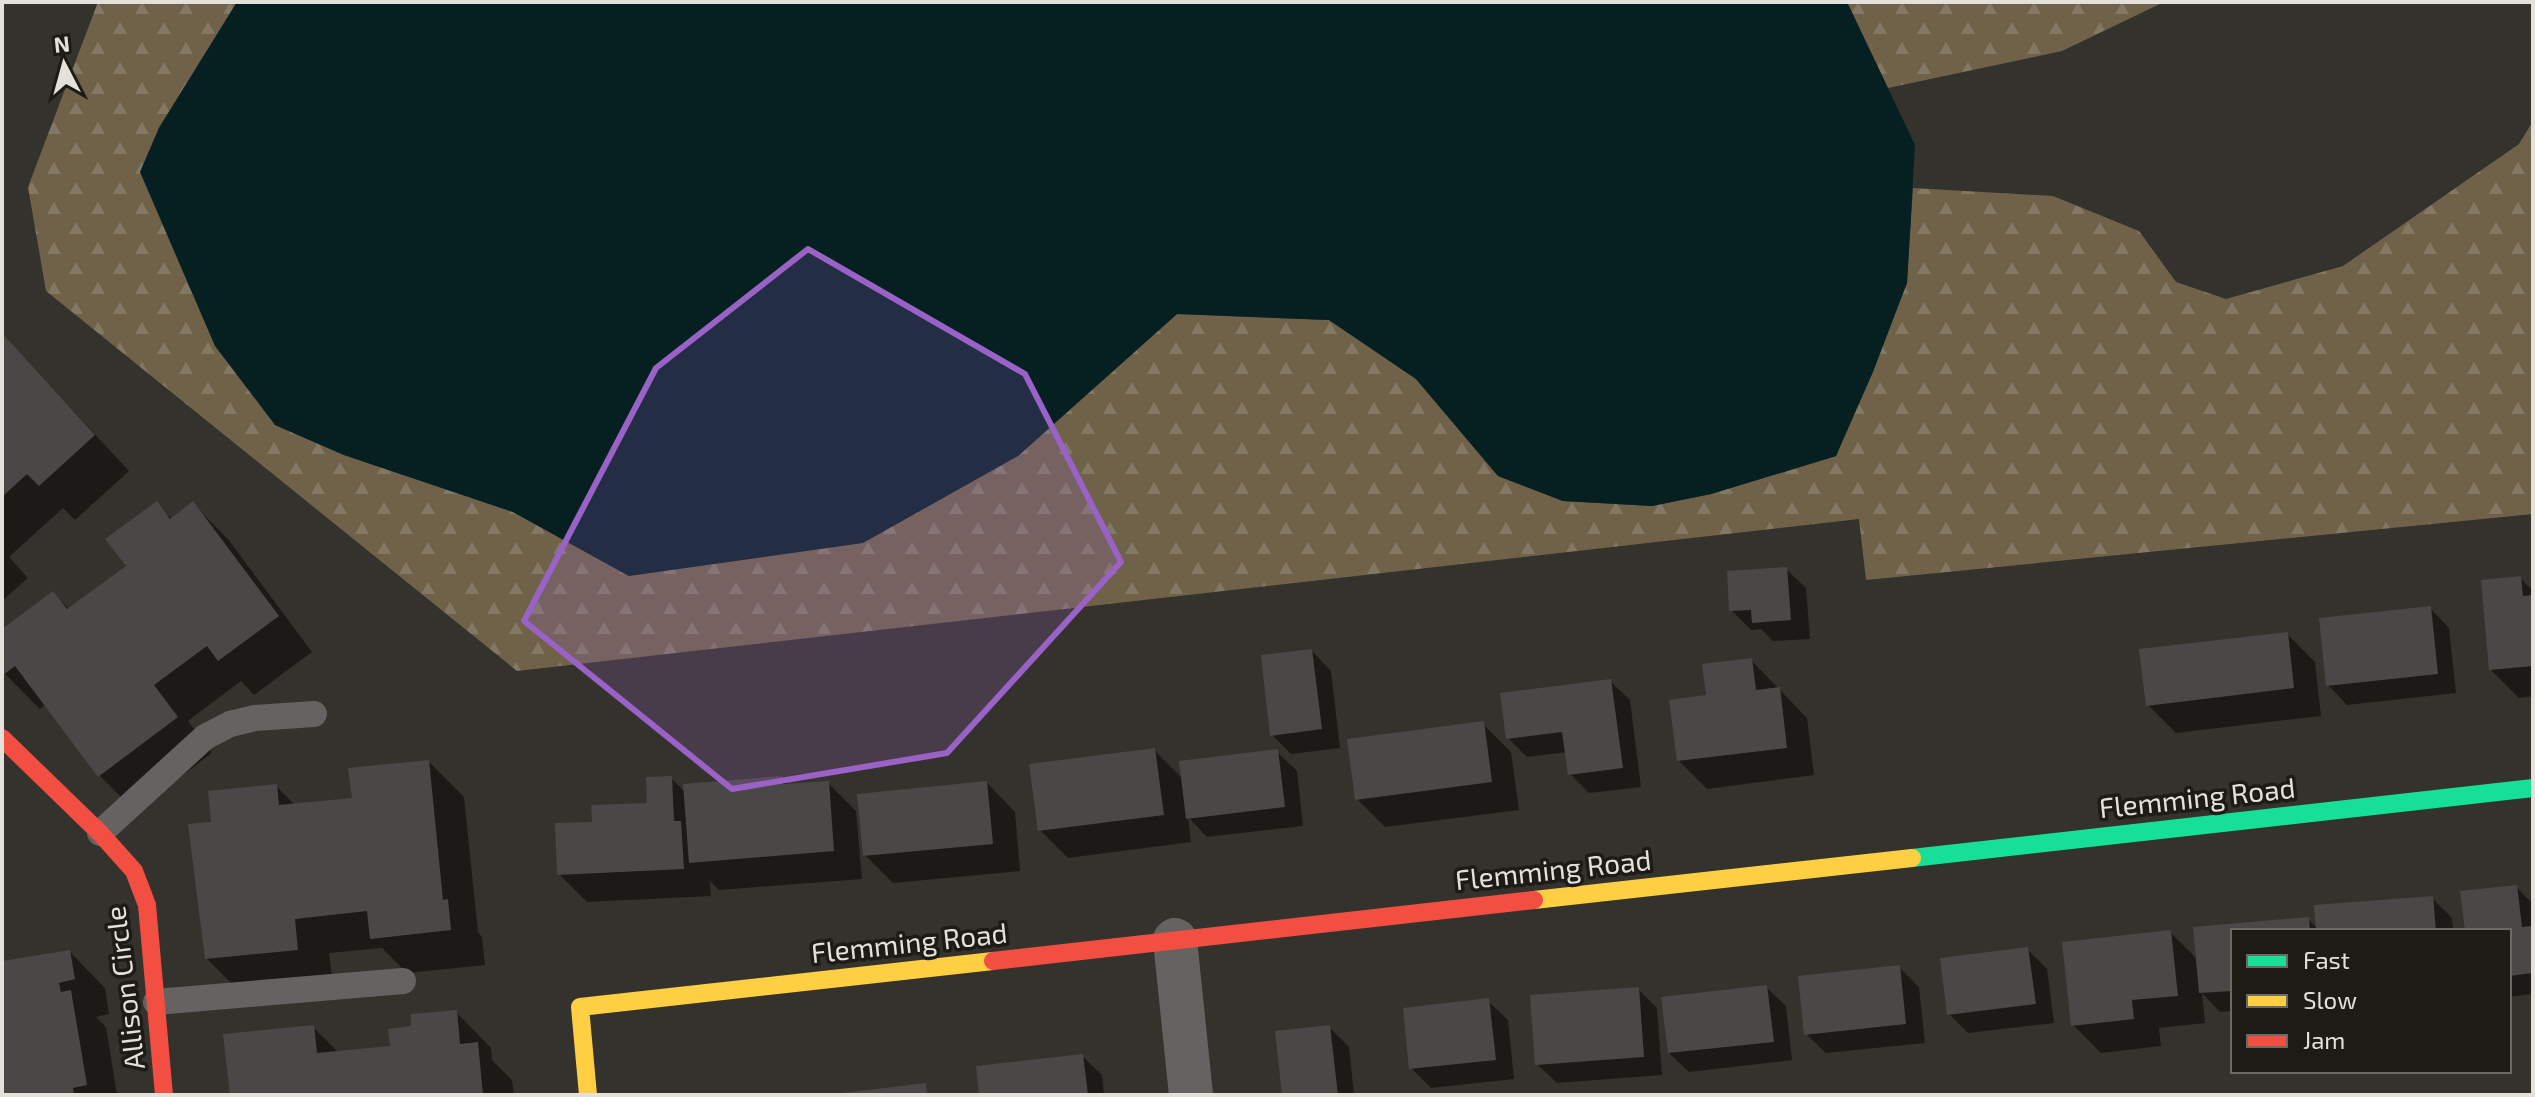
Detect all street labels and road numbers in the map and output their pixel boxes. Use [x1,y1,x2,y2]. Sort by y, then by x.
street label: Flemming Road [2097,770,2297,824]
street label: Flemming Road [1453,842,1653,896]
street label: Allison Circle [97,904,151,1072]
street label: Flemming Road [809,915,1009,969]

